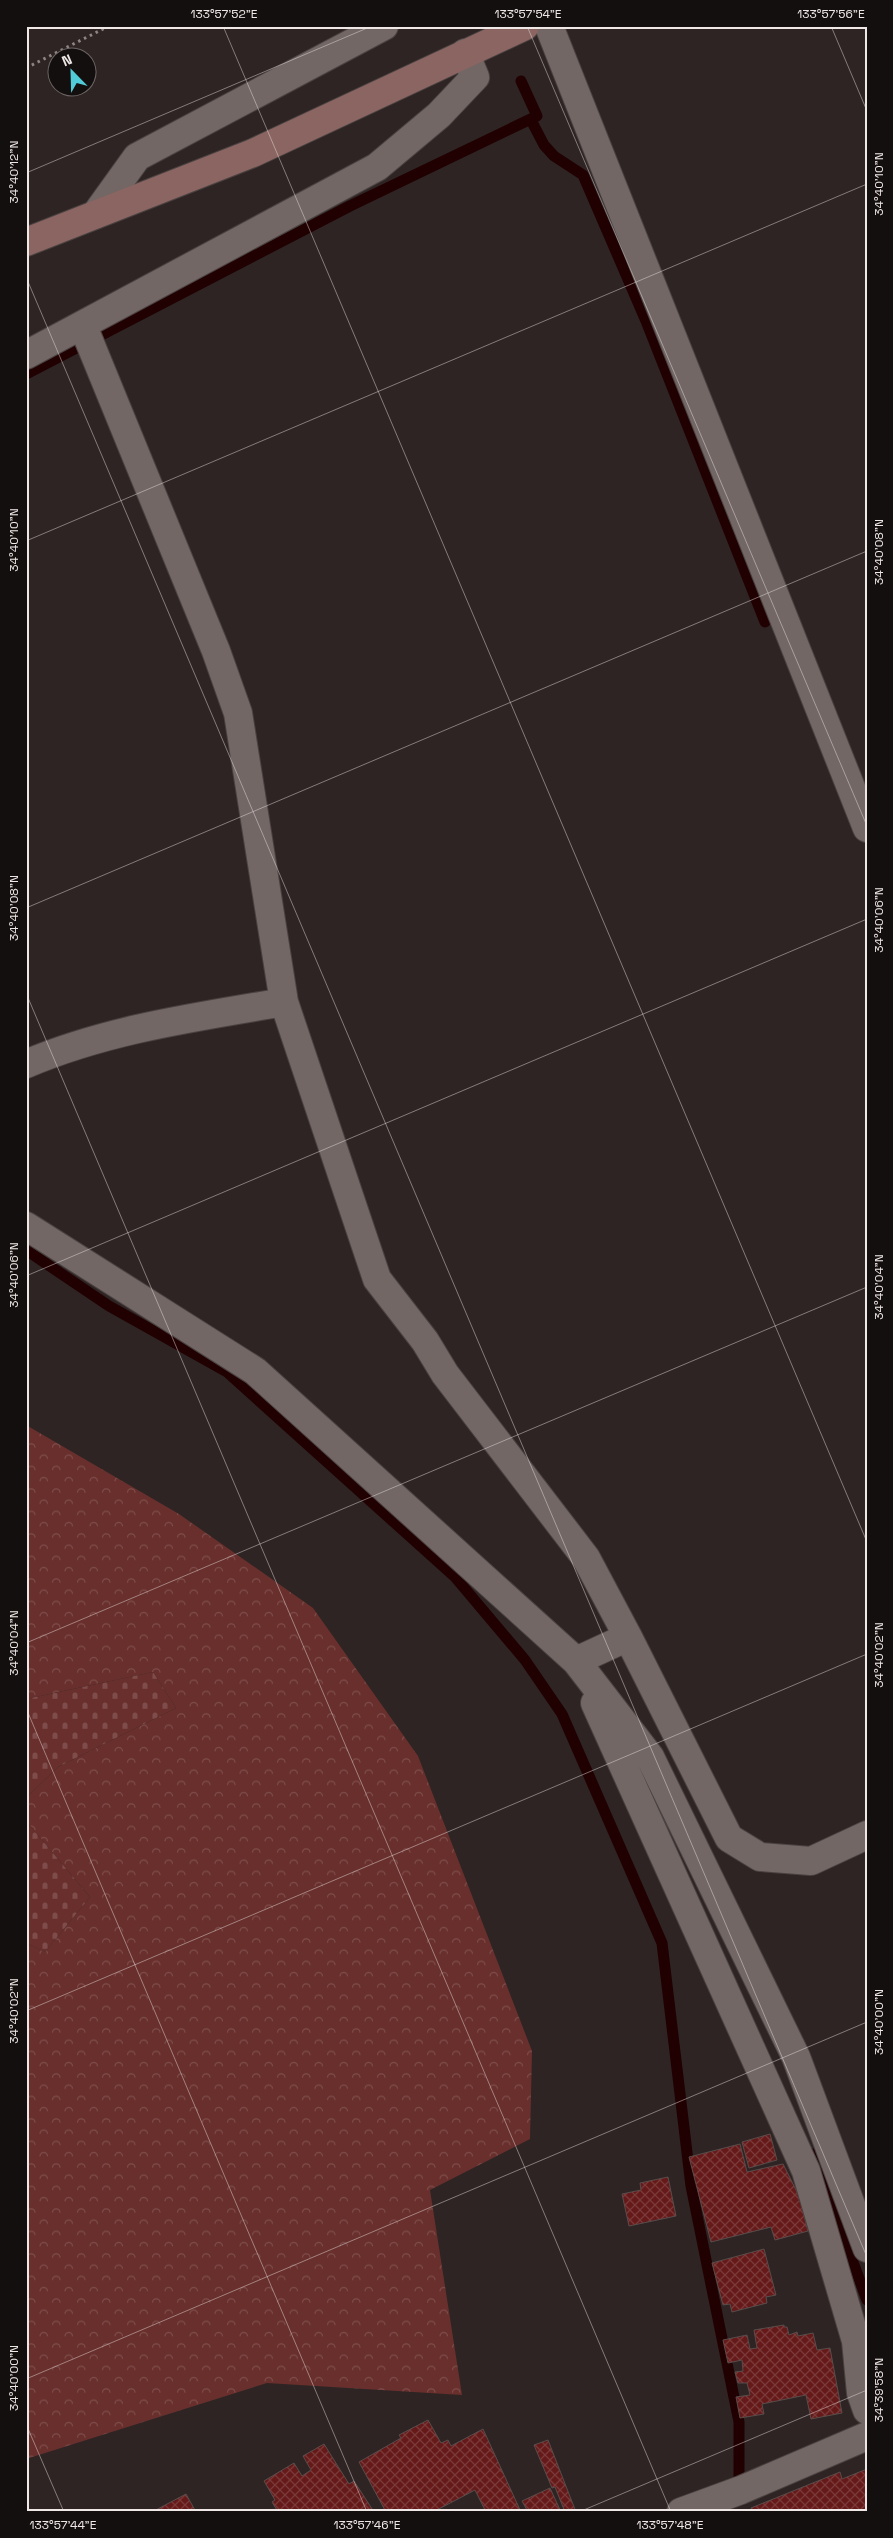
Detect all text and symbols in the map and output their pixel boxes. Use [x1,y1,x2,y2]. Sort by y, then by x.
text: 133°57'52"E [190,6,258,22]
text: 133°57'54"E [494,6,562,22]
text: 133°57'56"E [797,6,865,22]
north arrow [48,48,98,98]
text: N [59,50,75,70]
text: 34°40'12"N [6,141,22,203]
text: 34°40'10"N [871,152,887,216]
text: 34°40'10"N [6,508,22,572]
text: 34°40'08"N [871,519,887,585]
text: 34°40'08"N [6,875,22,941]
text: 34°40'06"N [871,887,887,953]
text: 34°40'06"N [6,1242,22,1308]
text: 34°40'04"N [871,1254,887,1320]
text: 34°40'04"N [6,1610,22,1676]
text: 34°40'02"N [871,1622,887,1688]
text: 34°40'02"N [6,1978,22,2044]
text: 34°40'00"N [871,1989,887,2055]
text: 34°40'00"N [6,2345,22,2411]
text: 34°39'58"N [871,2358,887,2422]
text: 133°57'44"E [30,2517,97,2533]
text: 133°57'46"E [333,2517,401,2533]
text: 133°57'48"E [636,2517,704,2533]

